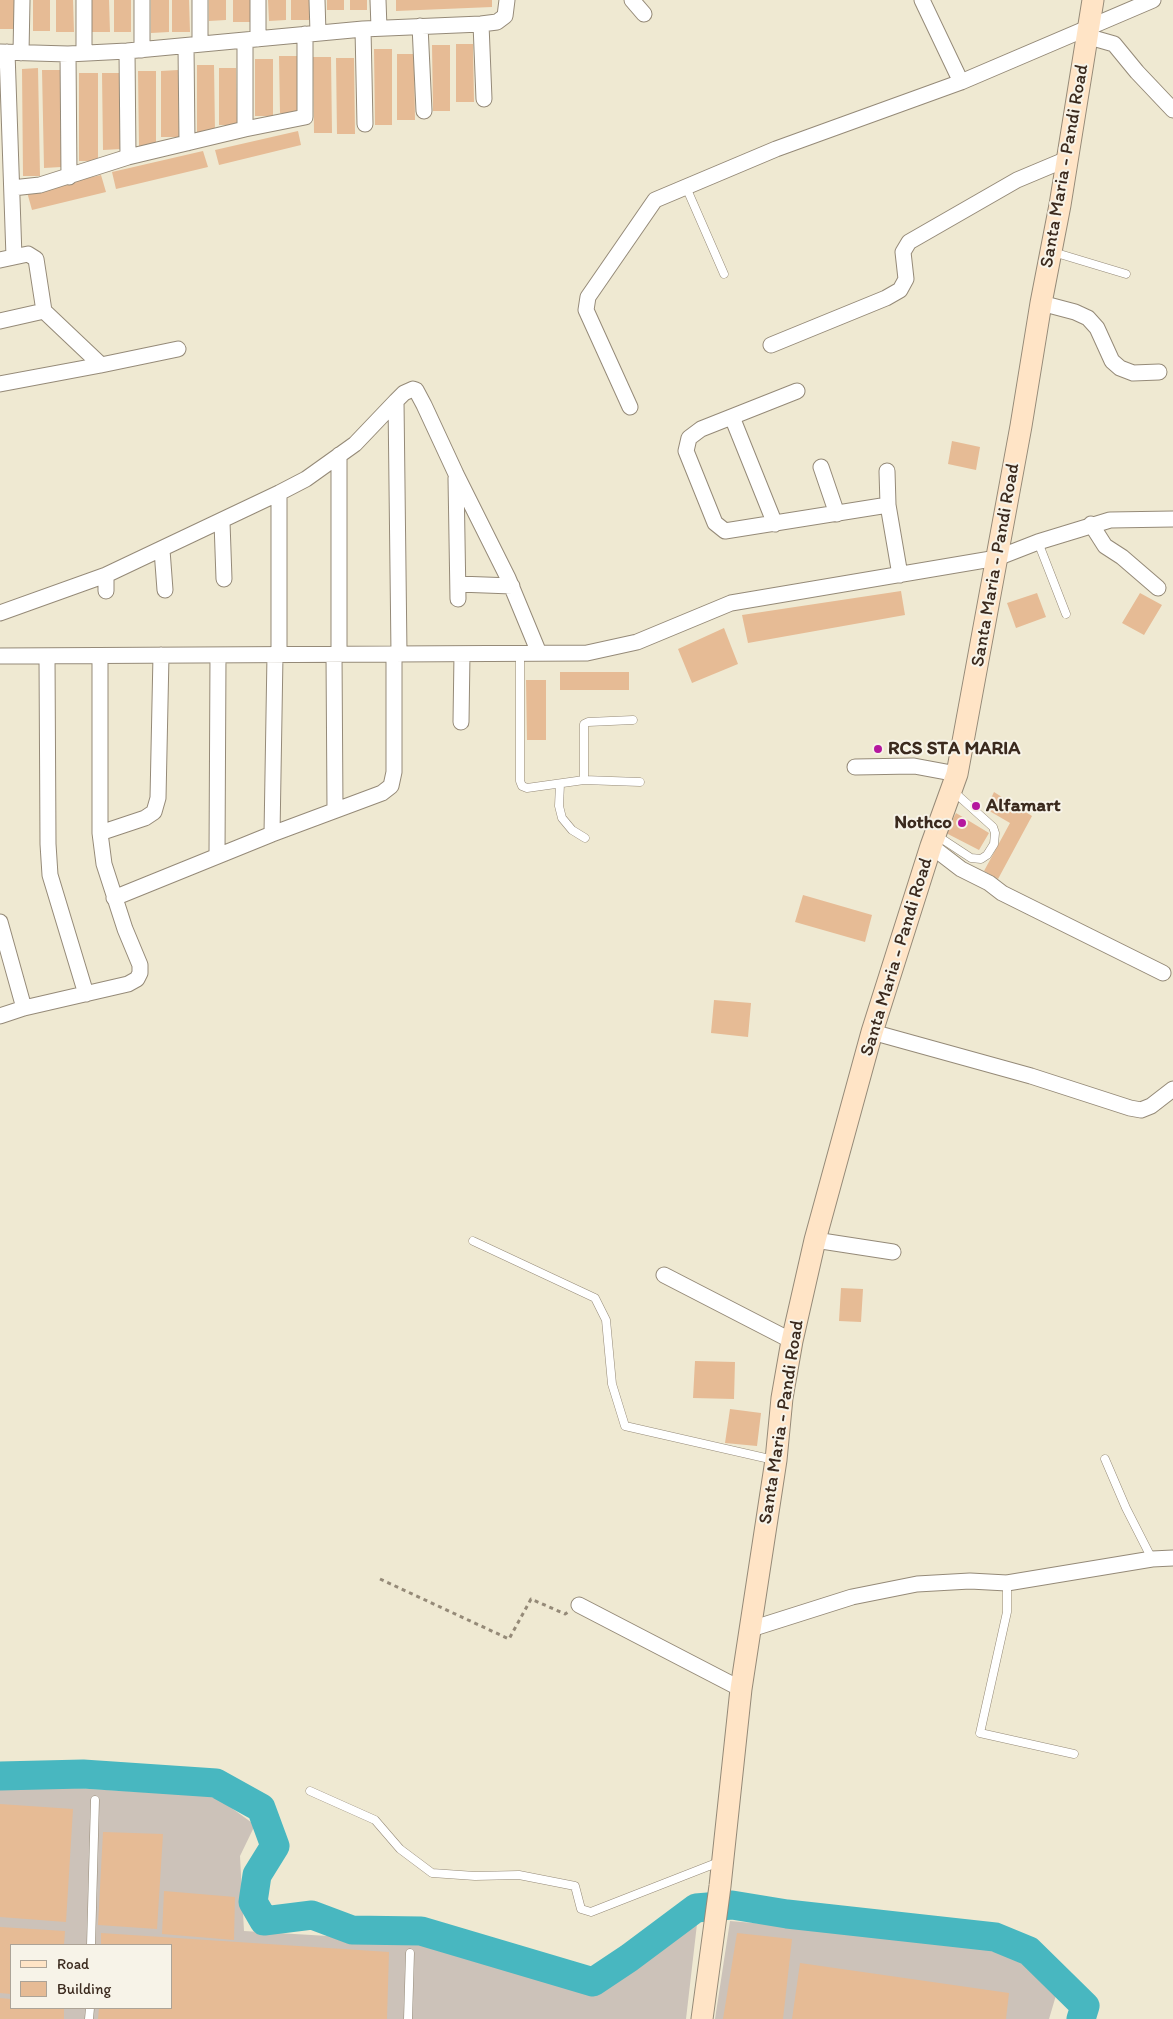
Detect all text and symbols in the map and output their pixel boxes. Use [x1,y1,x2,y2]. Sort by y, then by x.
street label: Santa Maria - Pandi Road [1036,62,1094,270]
street label: Santa Maria - Pandi Road [967,461,1025,669]
place label: RCS STA MARIA [888,738,1020,760]
marker: RCS STA MARIA [872,743,884,755]
place label: Alfamart [986,795,1061,817]
marker: Alfamart [970,800,982,812]
place label: Nothco [894,812,952,834]
marker: Nothco [956,817,968,829]
street label: Santa Maria - Pandi Road [856,855,938,1059]
street label: Santa Maria - Pandi Road [755,1318,809,1526]
legend [10,1944,172,2009]
text: Road [57,1955,89,1973]
text: Building [57,1980,111,1998]

